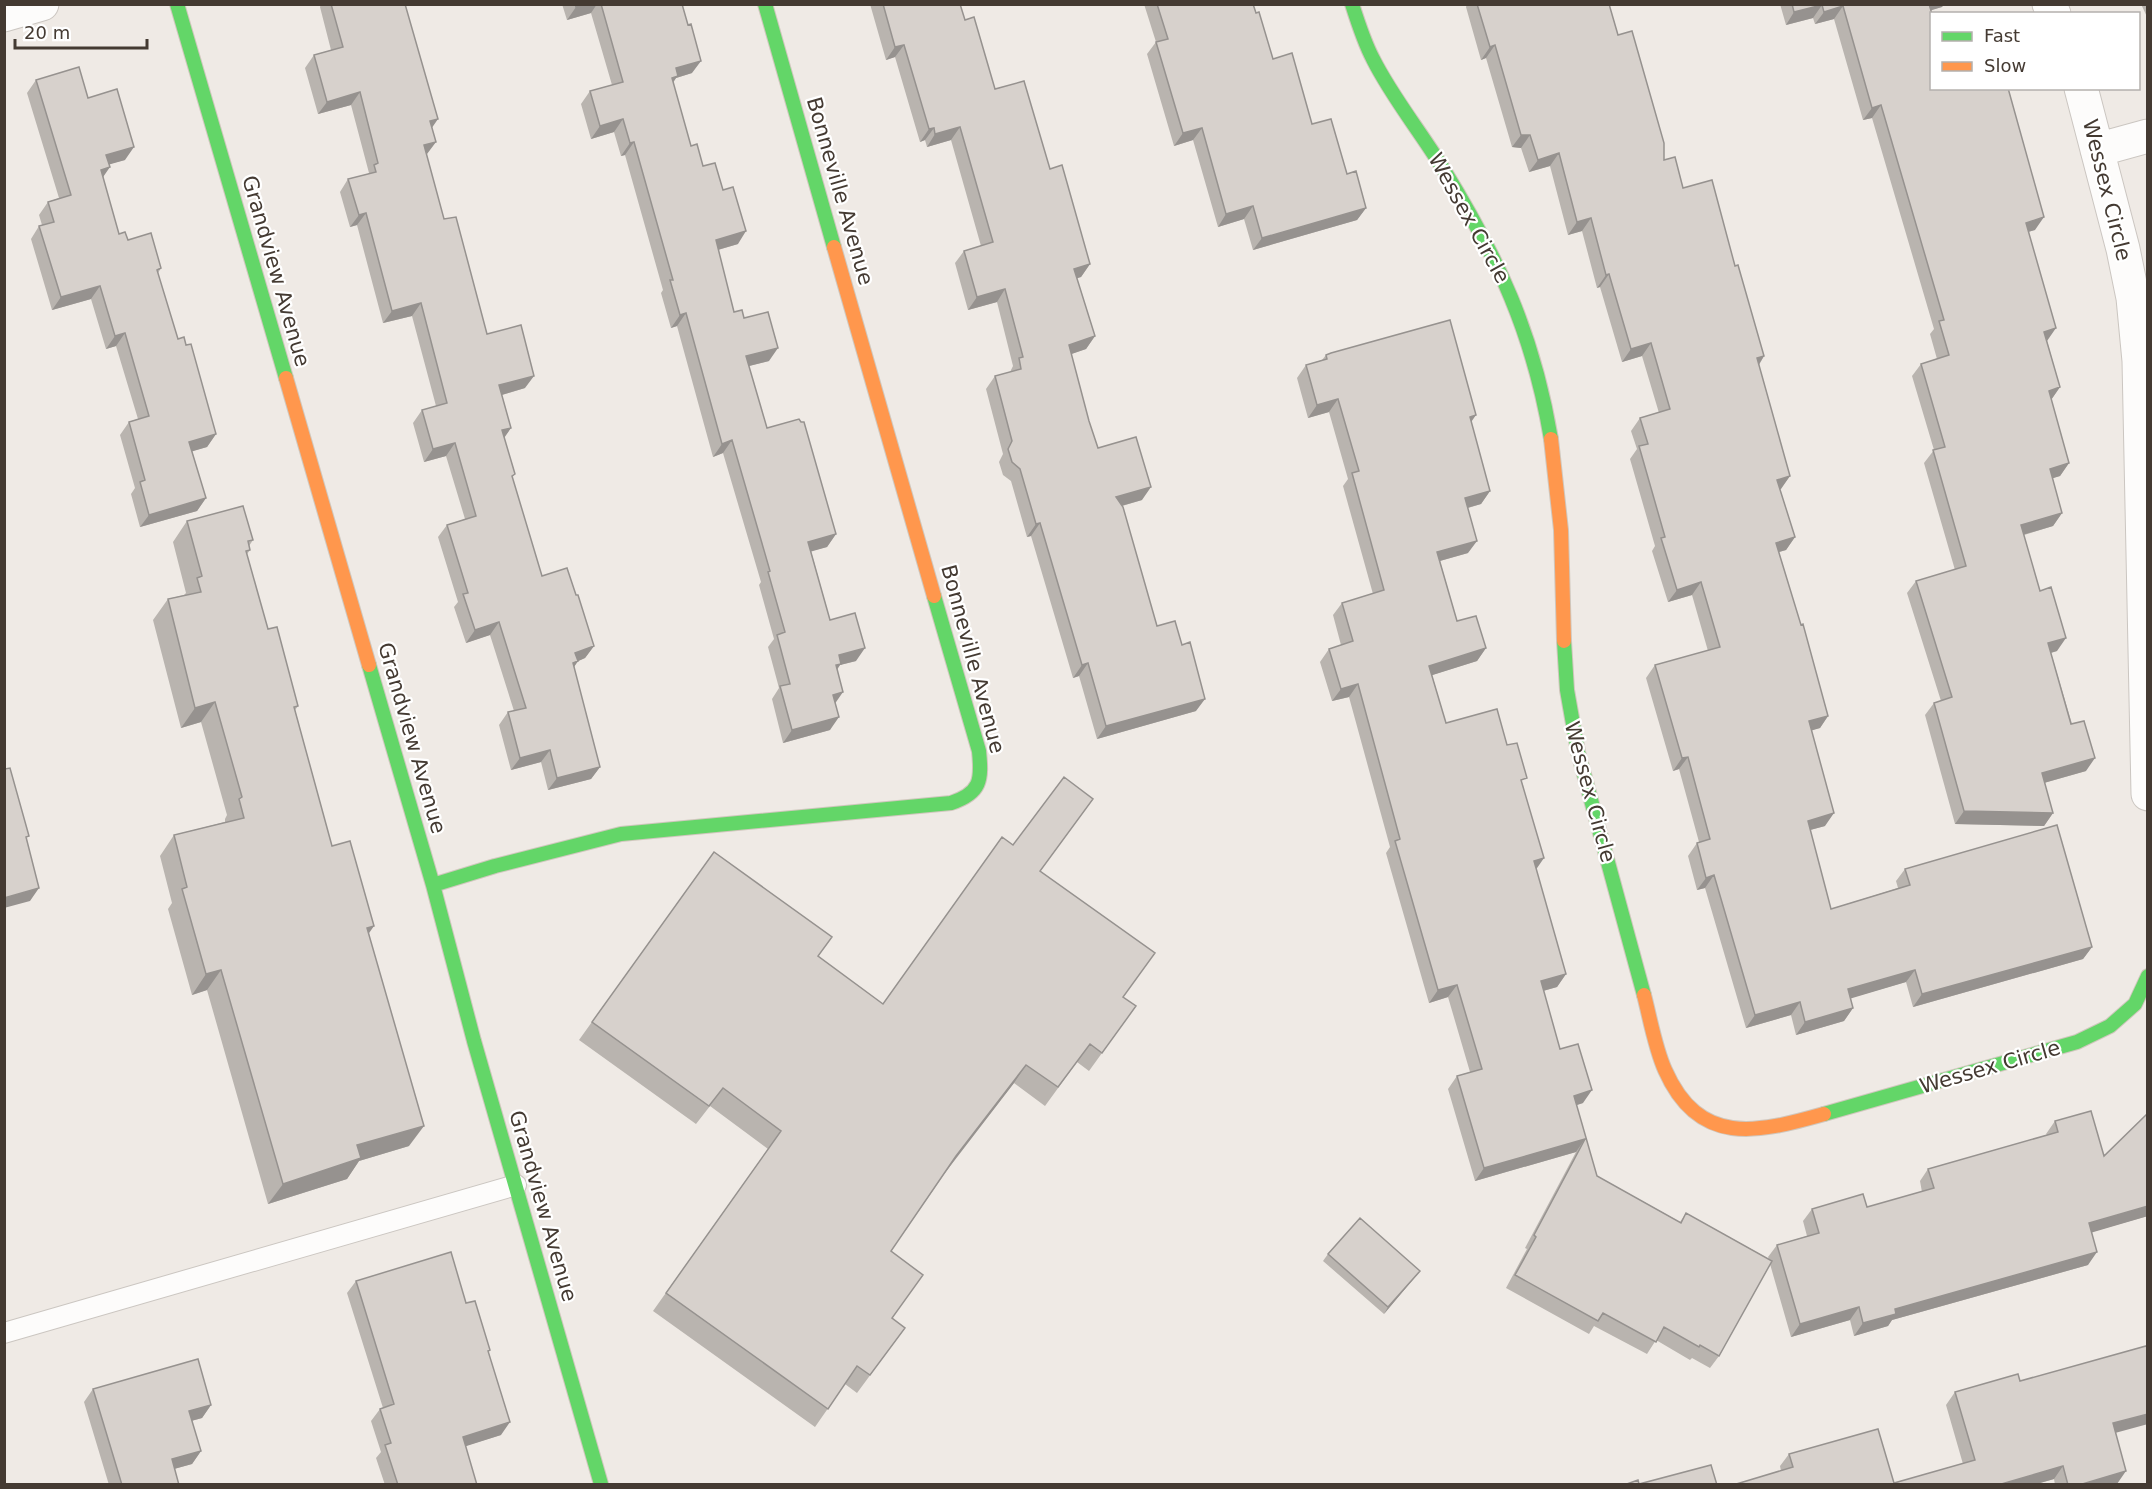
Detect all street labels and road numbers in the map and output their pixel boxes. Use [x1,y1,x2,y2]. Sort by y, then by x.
street label: Bonneville Avenue [802,94,878,288]
street label: Wessex Circle [2078,117,2136,263]
street label: Wessex Circle [1423,149,1515,287]
street label: Grandview Avenue [237,173,315,369]
street label: Bonneville Avenue [936,562,1010,756]
street label: Grandview Avenue [373,640,451,836]
street label: Wessex Circle [1560,719,1620,865]
street label: Wessex Circle [1917,1035,2063,1099]
street label: Grandview Avenue [504,1108,582,1304]

